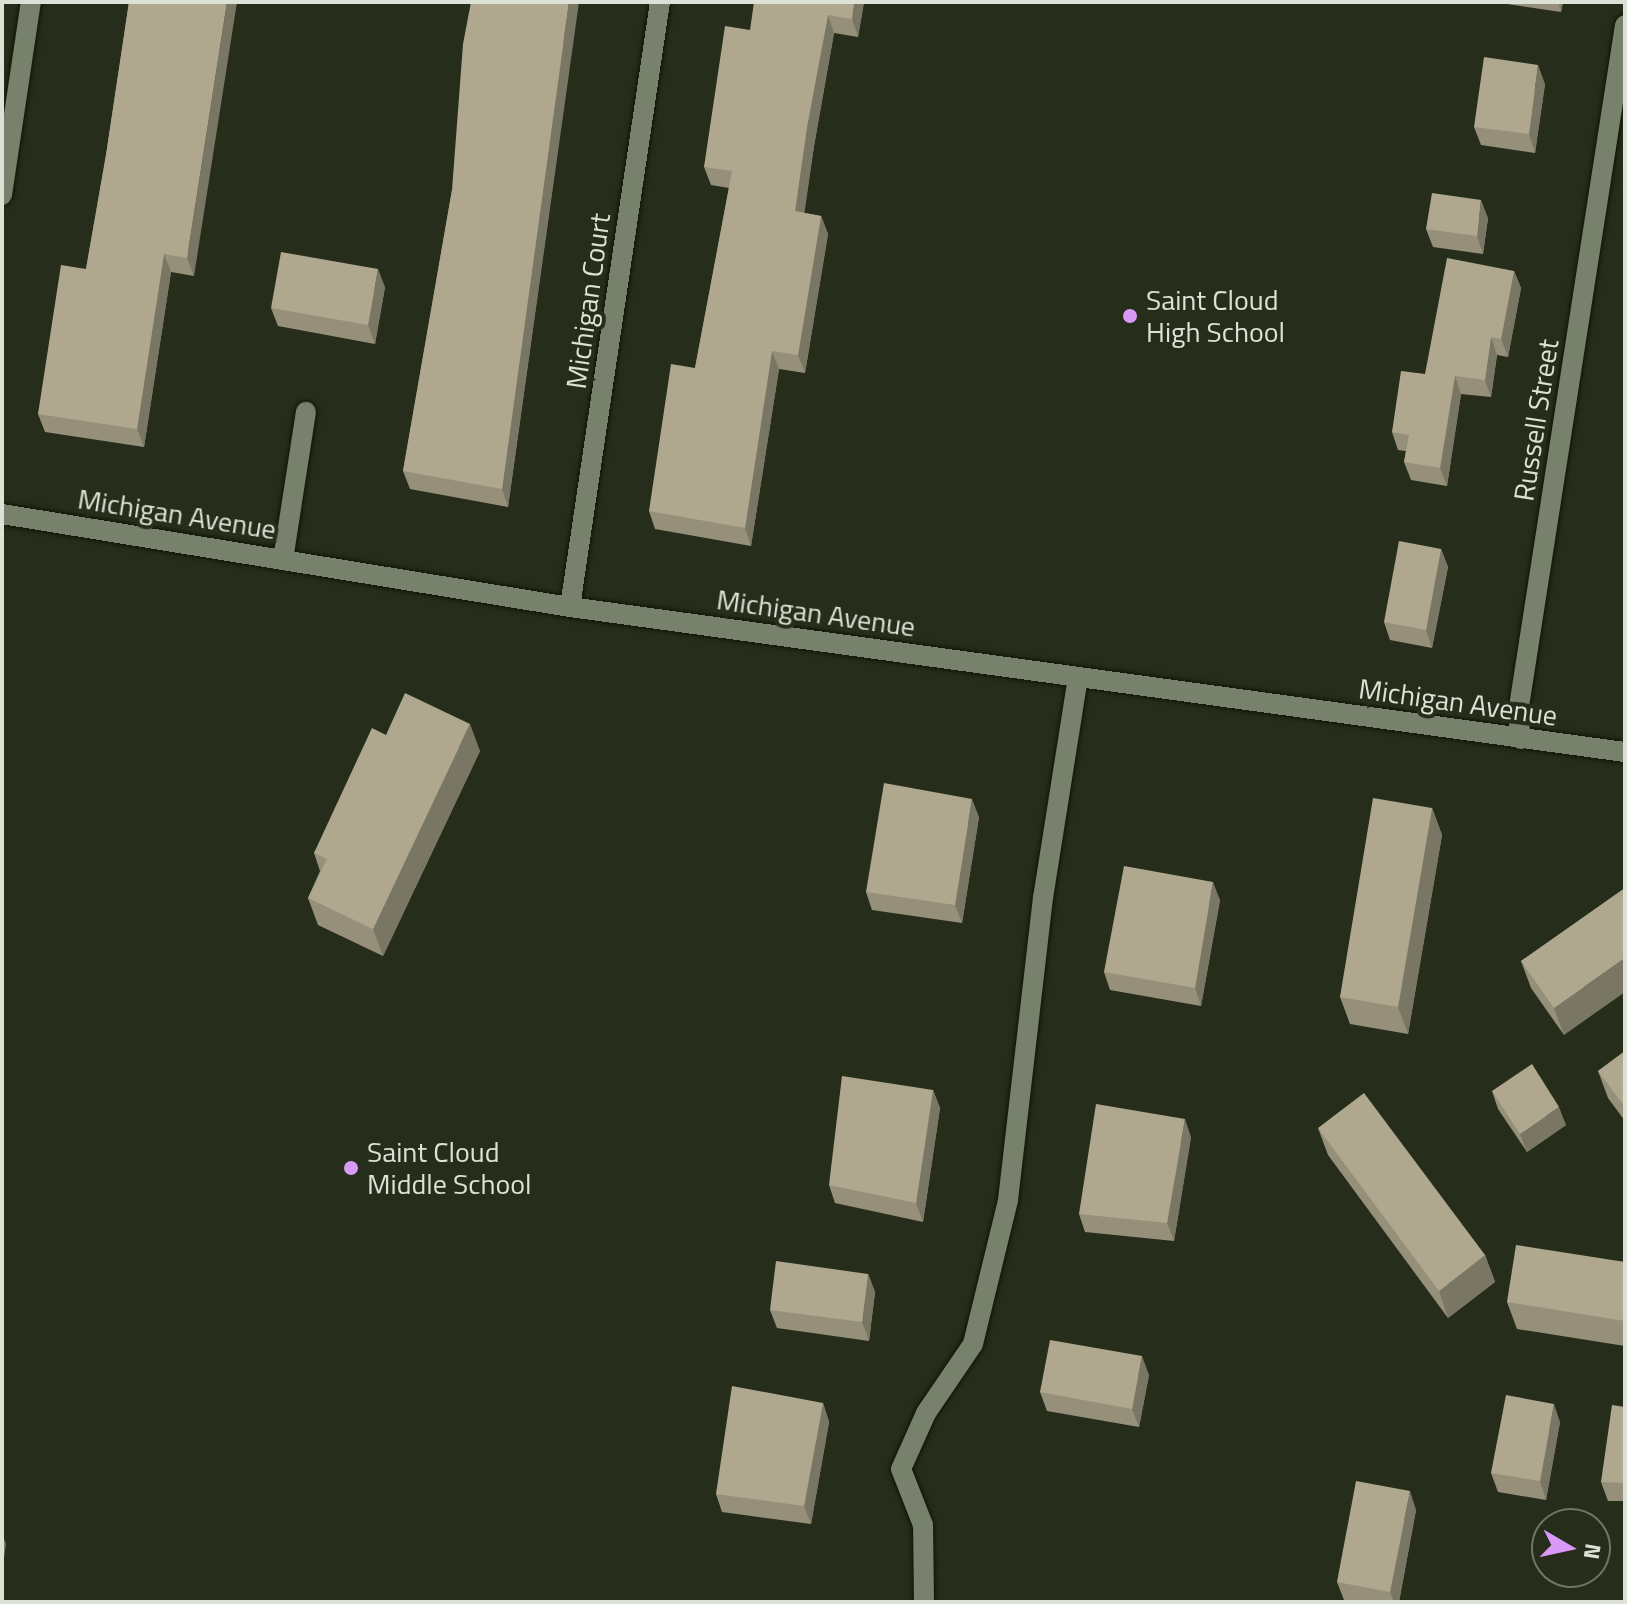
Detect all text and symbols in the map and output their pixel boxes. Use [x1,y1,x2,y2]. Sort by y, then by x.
street label: Michigan Court [559,211,617,391]
place label: Saint Cloud High School [1146,283,1285,349]
marker: Saint Cloud High School [1121,307,1139,325]
street label: Russell Street [1507,337,1565,503]
street label: Michigan Avenue [75,482,279,546]
street label: Michigan Avenue [715,582,917,644]
street label: Michigan Avenue [1357,671,1559,733]
place label: Saint Cloud Middle School [367,1135,531,1201]
marker: Saint Cloud Middle School [342,1159,360,1177]
north arrow [1531,1508,1611,1588]
text: N [1575,1541,1611,1562]

